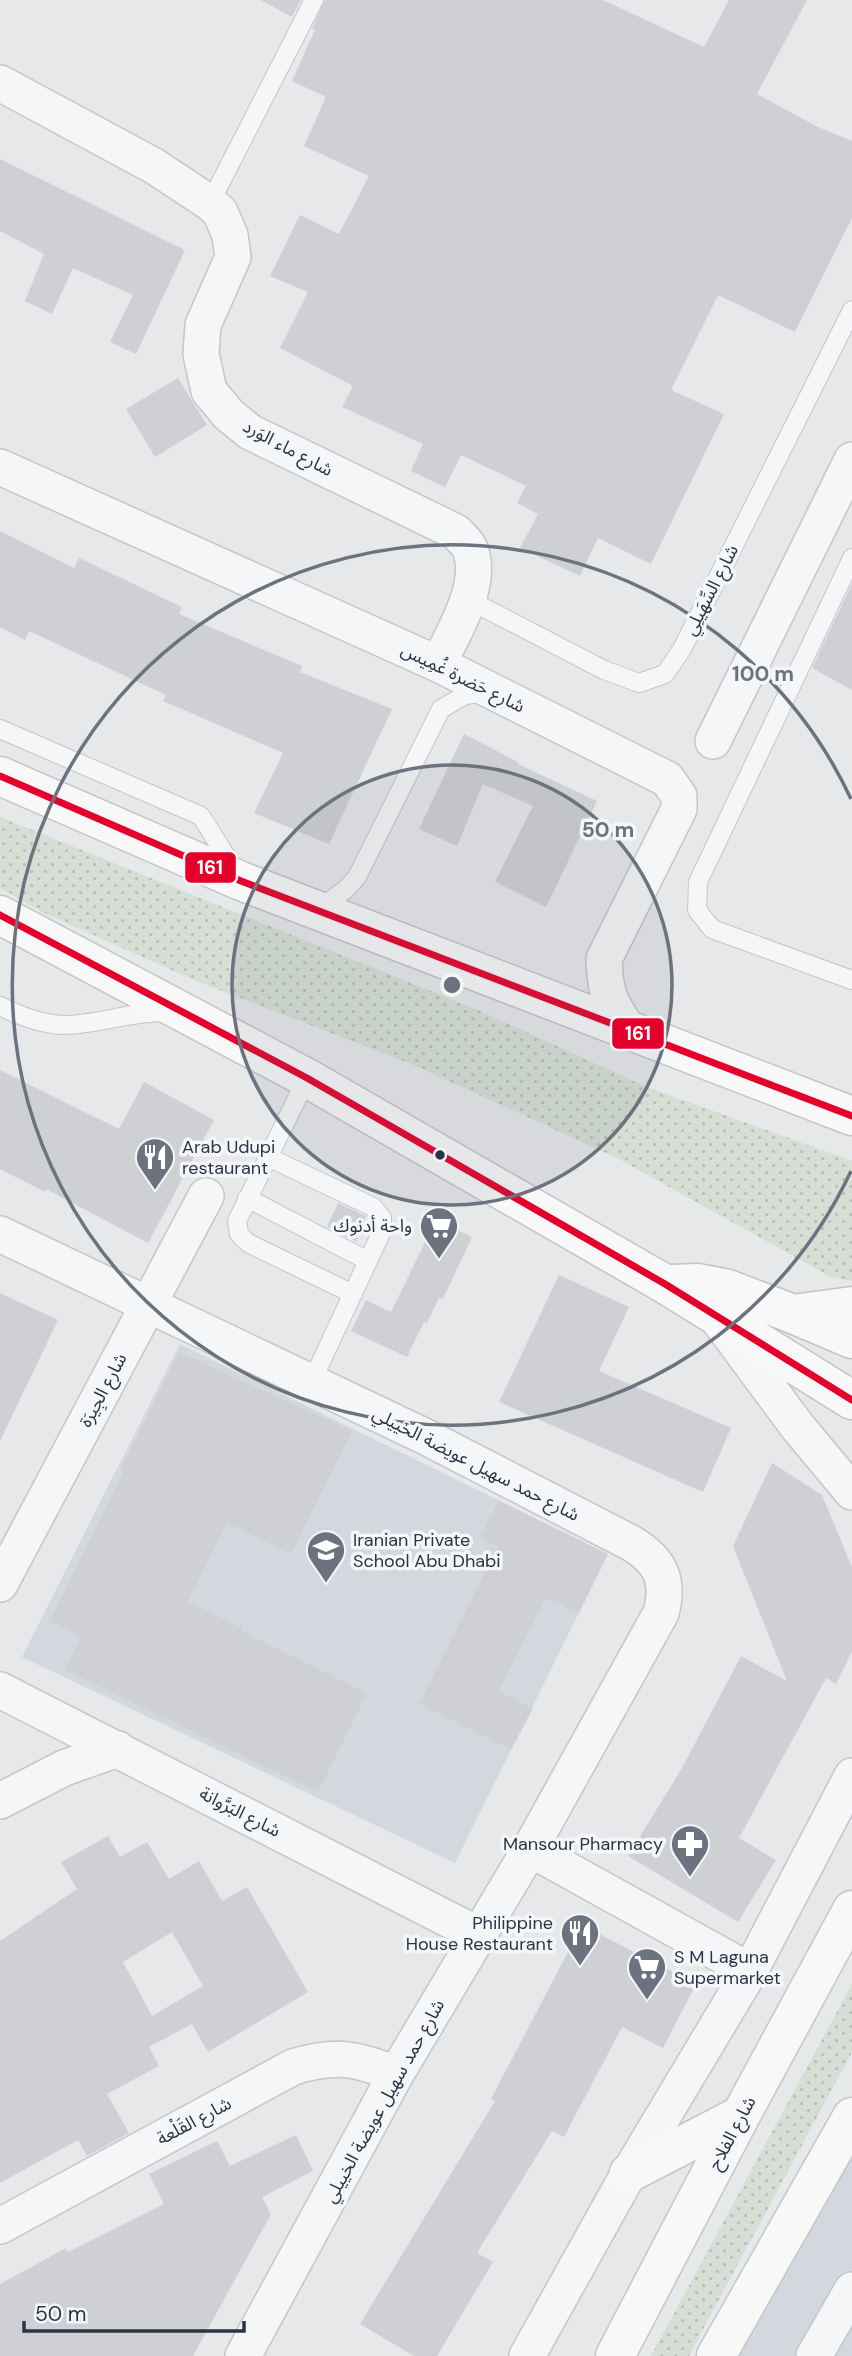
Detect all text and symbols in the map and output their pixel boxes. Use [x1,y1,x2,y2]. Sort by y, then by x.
street label: شارع ماء الوَرد [238,414,337,484]
street label: شارع السِّهَيلِي [678,541,746,640]
street label: شارع حَضرة غُمِيس [396,637,529,720]
text: 100 m [732,660,794,688]
text: 50 m [582,816,634,844]
line badge: 161 [184,851,237,884]
text: 161 [197,855,223,880]
centre of rings [440,973,464,997]
line badge: 161 [611,1017,665,1050]
text: 161 [625,1021,651,1046]
place label: Arab Udupi restaurant [182,1135,275,1180]
restaurant icon: Arab Udupi restaurant [134,1136,176,1191]
unlabelled marker [433,1148,447,1162]
supermarket icon: واحة أدنوك [418,1205,460,1260]
place label: واحة أدنوك [334,1214,412,1238]
street label: شارع الجِيرَة [73,1349,134,1432]
street label: شارع حمد سهيل عويضة الخييلي [368,1401,584,1528]
place label: Iranian Private School Abu Dhabi [353,1528,501,1573]
school or university icon: Iranian Private School Abu Dhabi [305,1529,347,1584]
street label: شارع البَرَّوانة [194,1781,285,1844]
pharmacy icon: Mansour Pharmacy [669,1823,711,1878]
place label: Mansour Pharmacy [503,1832,663,1856]
place label: Philippine House Restaurant [406,1911,553,1956]
restaurant icon: Philippine House Restaurant [559,1912,601,1967]
place label: S M Laguna Supermarket [674,1945,781,1990]
supermarket icon: S M Laguna Supermarket [626,1946,668,2001]
street label: شارع حمد سهيل عويضة الخييلي [318,1995,452,2208]
street label: شارع القَلْعة [152,2091,236,2152]
street label: شارع الفلاح [703,2092,763,2175]
scale bar [24,2290,245,2334]
text: 50 m [35,2300,86,2328]

